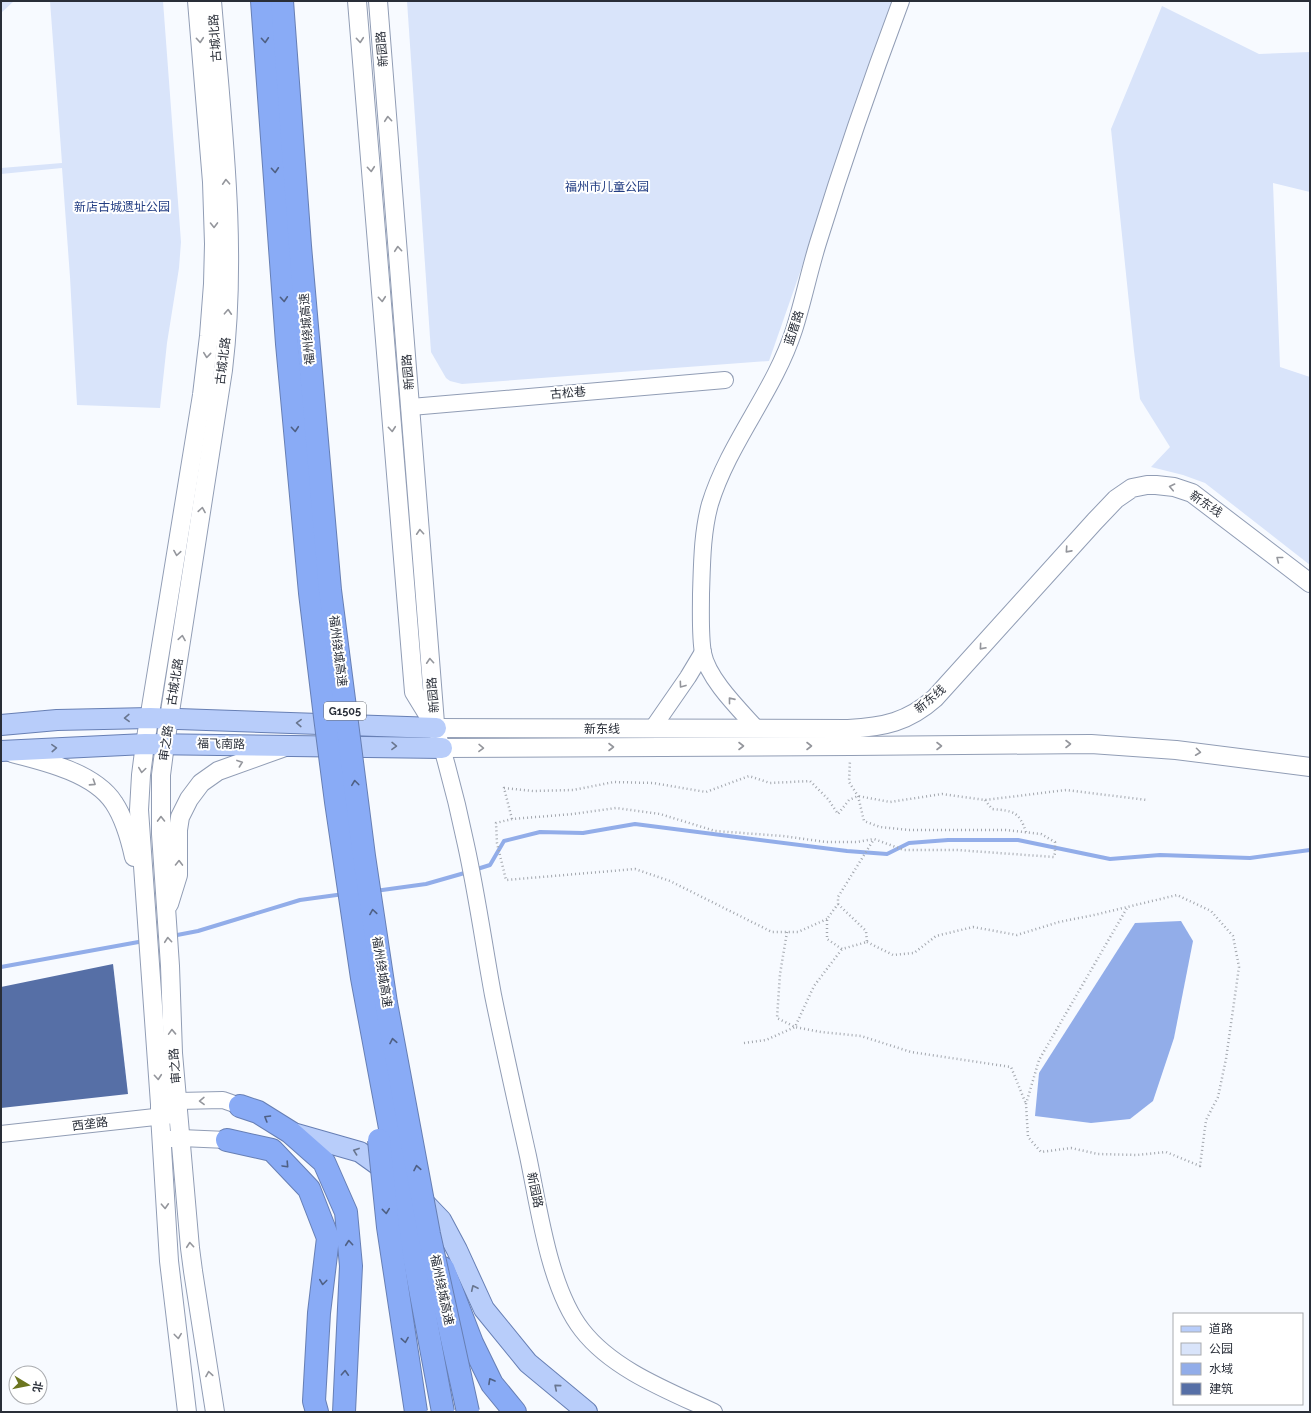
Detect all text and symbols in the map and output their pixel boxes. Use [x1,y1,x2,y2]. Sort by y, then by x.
street label: 古城北路 [206,14,224,62]
street label: 新园路 [373,30,391,68]
one-way arrow [196,37,205,43]
one-way arrow [260,37,269,43]
one-way arrow [356,37,365,43]
one-way arrow [383,116,392,122]
one-way arrow [366,166,375,172]
one-way arrow [270,167,279,173]
one-way arrow [222,179,231,185]
park label: 福州市儿童公园 [565,180,649,194]
park label: 新店古城遗址公园 [74,200,170,214]
one-way arrow [210,222,218,228]
one-way arrow [394,246,403,252]
street label: 福州绕城高速 [297,293,317,365]
one-way arrow [280,296,289,302]
one-way arrow [377,296,386,302]
one-way arrow [224,309,233,315]
street label: 蓝厝路 [782,309,806,347]
street label: 古城北路 [213,336,233,386]
one-way arrow [203,352,212,358]
street label: 新园路 [399,353,417,391]
street label: 古松巷 [549,384,587,402]
one-way arrow [290,426,299,432]
one-way arrow [388,426,397,432]
one-way arrow [1169,484,1176,492]
street label: 新东线 [1187,488,1225,520]
one-way arrow [197,507,206,513]
one-way arrow [416,529,425,535]
one-way arrow [1066,545,1073,553]
one-way arrow [173,550,181,556]
one-way arrow [1277,557,1284,564]
street label: 福州绕城高速 [327,614,349,688]
one-way arrow [177,635,186,641]
one-way arrow [979,642,986,649]
street label: 古城北路 [164,657,186,707]
one-way arrow [426,658,435,664]
street label: 新园路 [424,676,442,714]
one-way arrow [680,681,687,688]
street label: 新东线 [912,682,948,716]
one-way arrow [728,697,735,705]
road number: G1505 [324,702,366,720]
one-way arrow [124,714,130,723]
one-way arrow [296,718,302,727]
street label: 新东线 [584,722,620,736]
street label: 审之路 [157,724,175,762]
street label: 福飞南路 [197,737,245,751]
one-way arrow [1065,740,1071,748]
one-way arrow [391,742,397,750]
one-way arrow [738,742,744,750]
one-way arrow [806,742,812,750]
one-way arrow [936,742,942,750]
one-way arrow [608,743,614,751]
one-way arrow [51,744,57,753]
one-way arrow [478,744,484,752]
one-way arrow [1195,748,1201,757]
one-way arrow [236,760,243,768]
one-way arrow [138,767,147,773]
one-way arrow [89,778,96,786]
one-way arrow [351,780,360,787]
one-way arrow [157,816,165,822]
one-way arrow [174,860,183,866]
one-way arrow [369,909,377,915]
street label: 福州绕城高速 [369,935,395,1009]
one-way arrow [163,937,172,943]
one-way arrow [168,1029,177,1035]
one-way arrow [390,1037,398,1044]
street label: 审之路 [166,1047,184,1085]
one-way arrow [154,1073,163,1080]
one-way arrow [199,1097,205,1105]
street label: 西垄路 [71,1115,109,1133]
one-way arrow [264,1115,271,1123]
one-way arrow [353,1148,360,1156]
one-way arrow [281,1160,288,1167]
one-way arrow [413,1165,422,1171]
street label: 新园路 [524,1171,546,1209]
one-way arrow [161,1203,170,1209]
one-way arrow [381,1208,390,1214]
one-way arrow [345,1240,354,1246]
one-way arrow [185,1242,194,1248]
street label: 福州绕城高速 [428,1253,456,1327]
one-way arrow [319,1279,328,1285]
one-way arrow [471,1285,479,1292]
legend [1173,1313,1303,1405]
text: 道路 [1209,1322,1233,1336]
one-way arrow [173,1332,182,1339]
one-way arrow [400,1337,409,1343]
text: 公园 [1209,1342,1233,1356]
text: 水域 [1209,1362,1233,1376]
north arrow [8,1365,48,1405]
one-way arrow [205,1370,214,1377]
one-way arrow [341,1370,350,1376]
one-way arrow [488,1378,496,1385]
text: 北 [30,1380,45,1393]
text: 建筑 [1209,1382,1233,1396]
one-way arrow [554,1385,561,1392]

